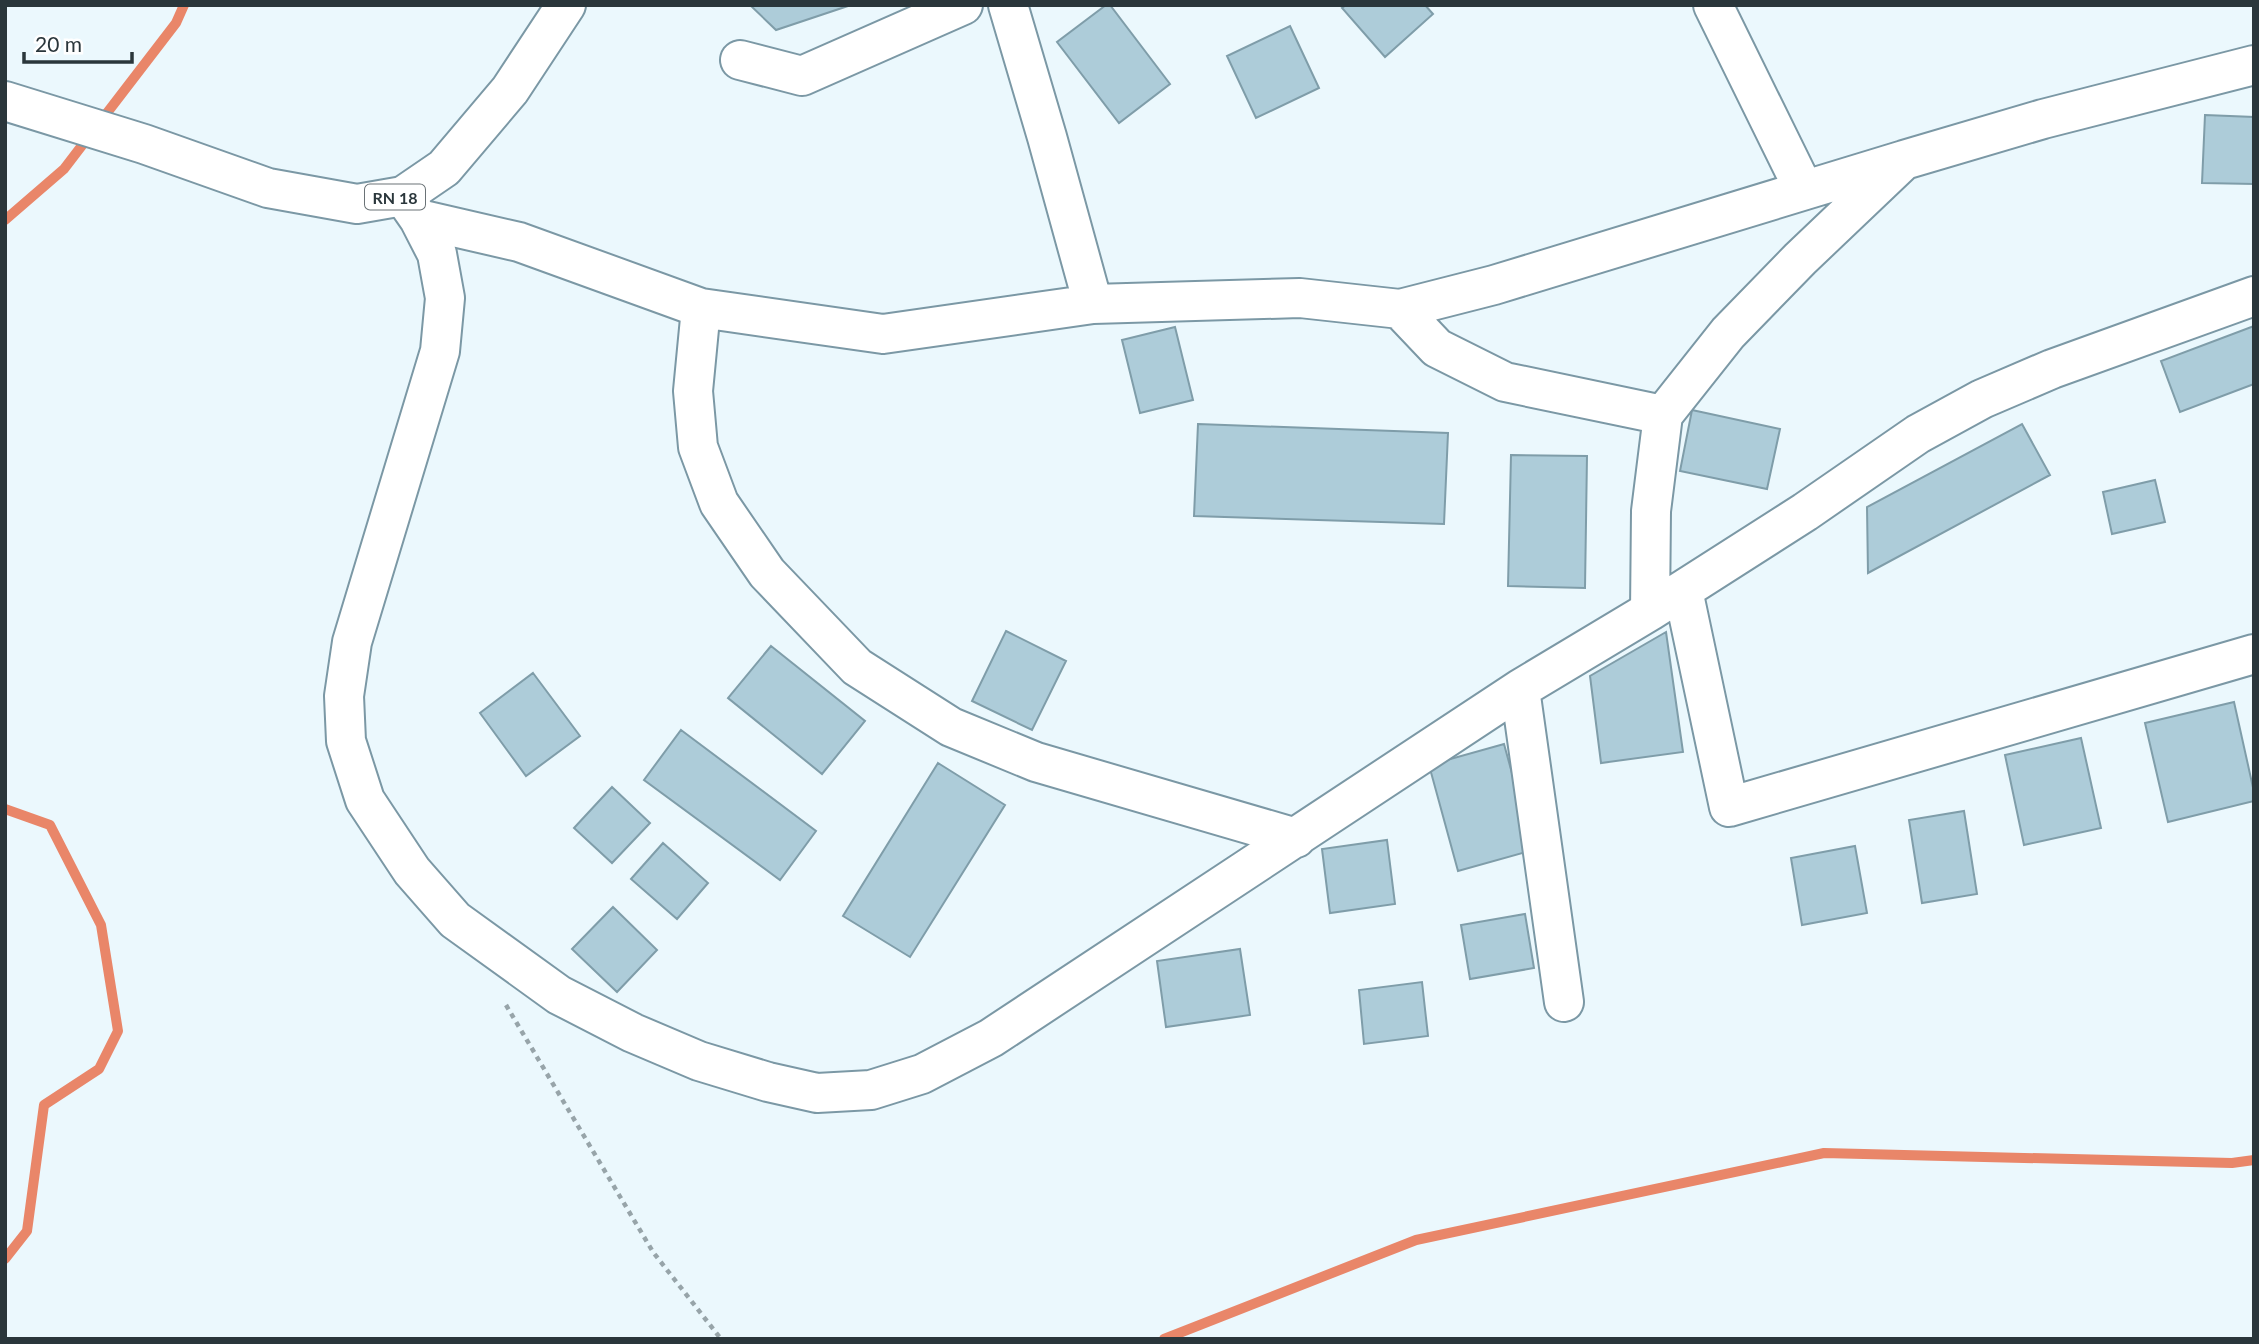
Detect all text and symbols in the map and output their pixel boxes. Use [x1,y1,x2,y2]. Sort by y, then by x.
scale bar [24,21,133,65]
text: 20 m [35,31,82,56]
road number: RN 18 [365,184,425,210]

